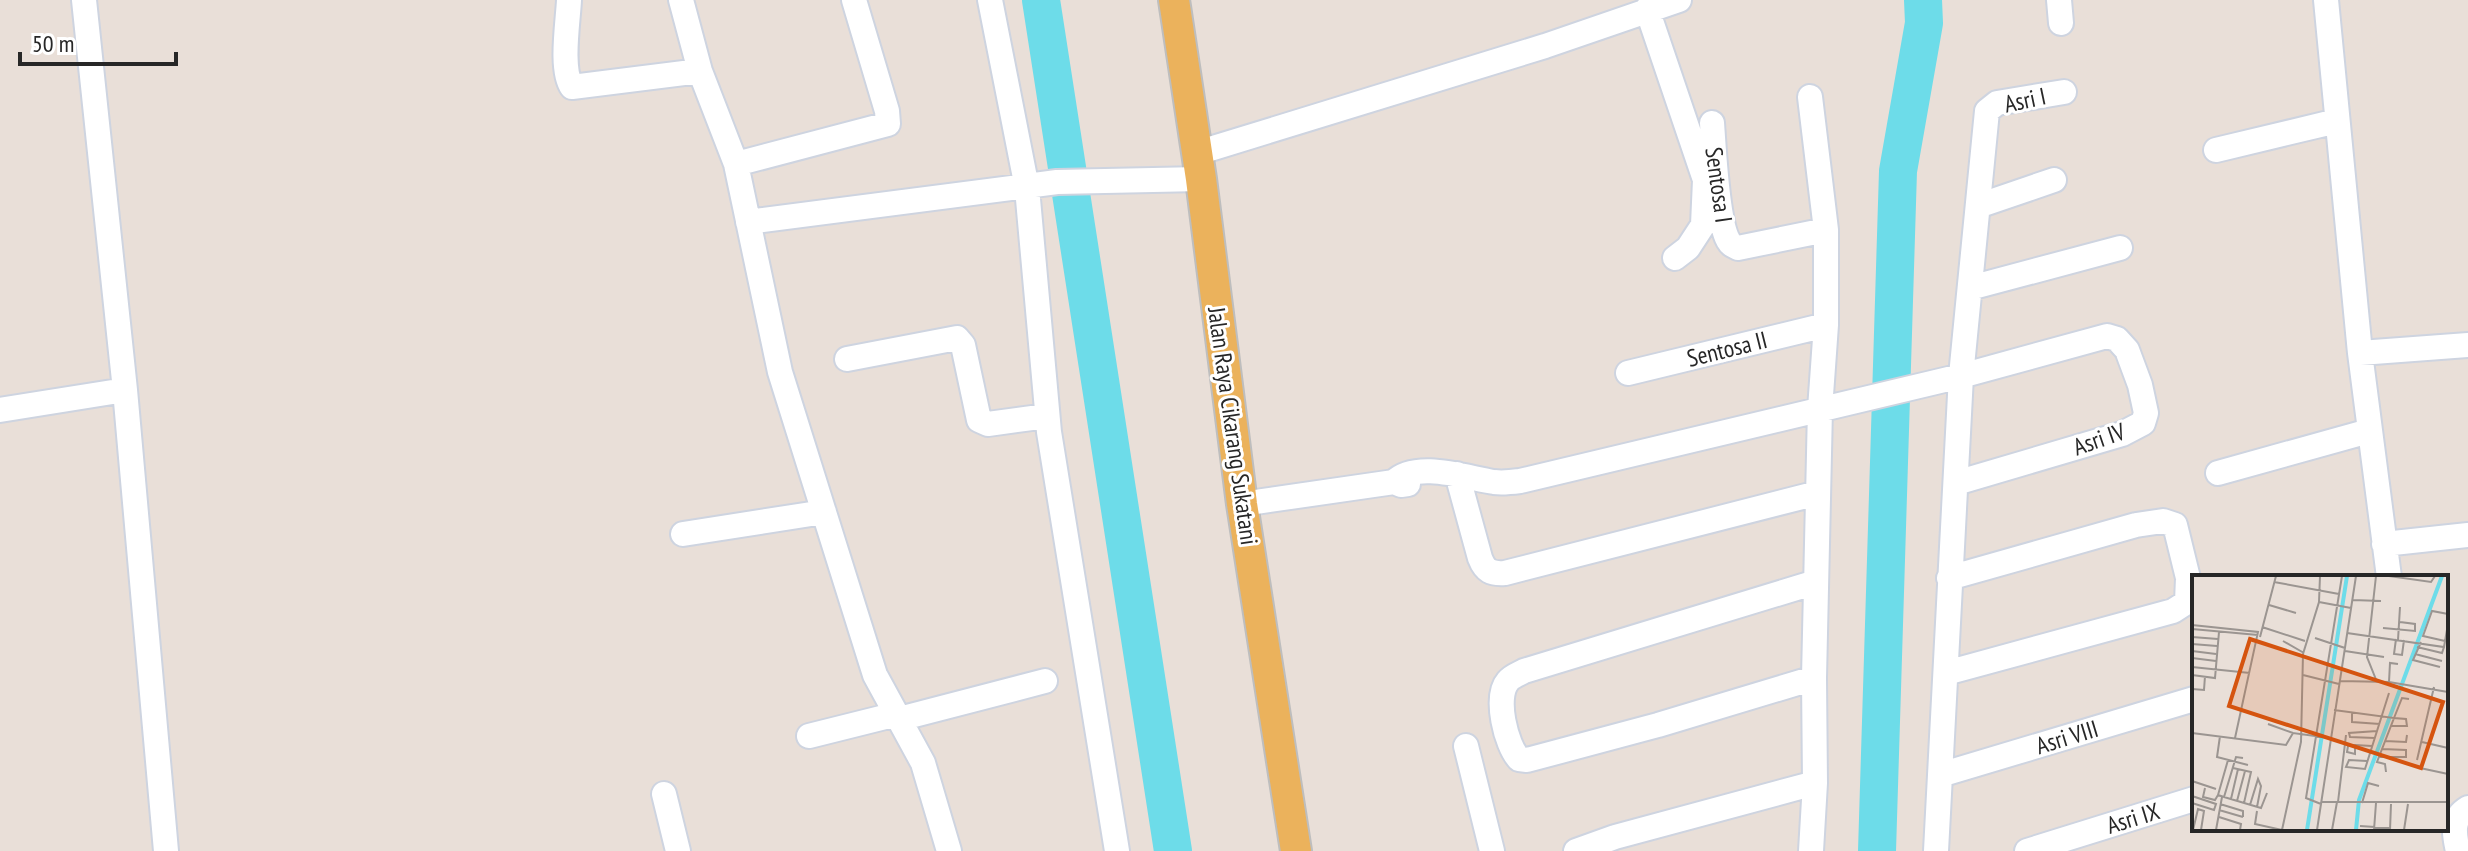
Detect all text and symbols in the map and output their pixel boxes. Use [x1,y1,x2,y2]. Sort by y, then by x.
scale bar [20,16,176,66]
text: 50 m [32,28,74,59]
street label: Asri I [2001,80,2049,120]
street label: Sentosa I [1698,145,1740,225]
street label: Jalan Raya Cikarang Sukatani [1201,304,1265,547]
street label: Sentosa II [1684,324,1770,374]
street label: Asri IV [2069,415,2130,462]
inset map [2192,575,2448,831]
street label: Asri VIII [2032,713,2102,761]
street label: Asri IX [2103,795,2163,841]

